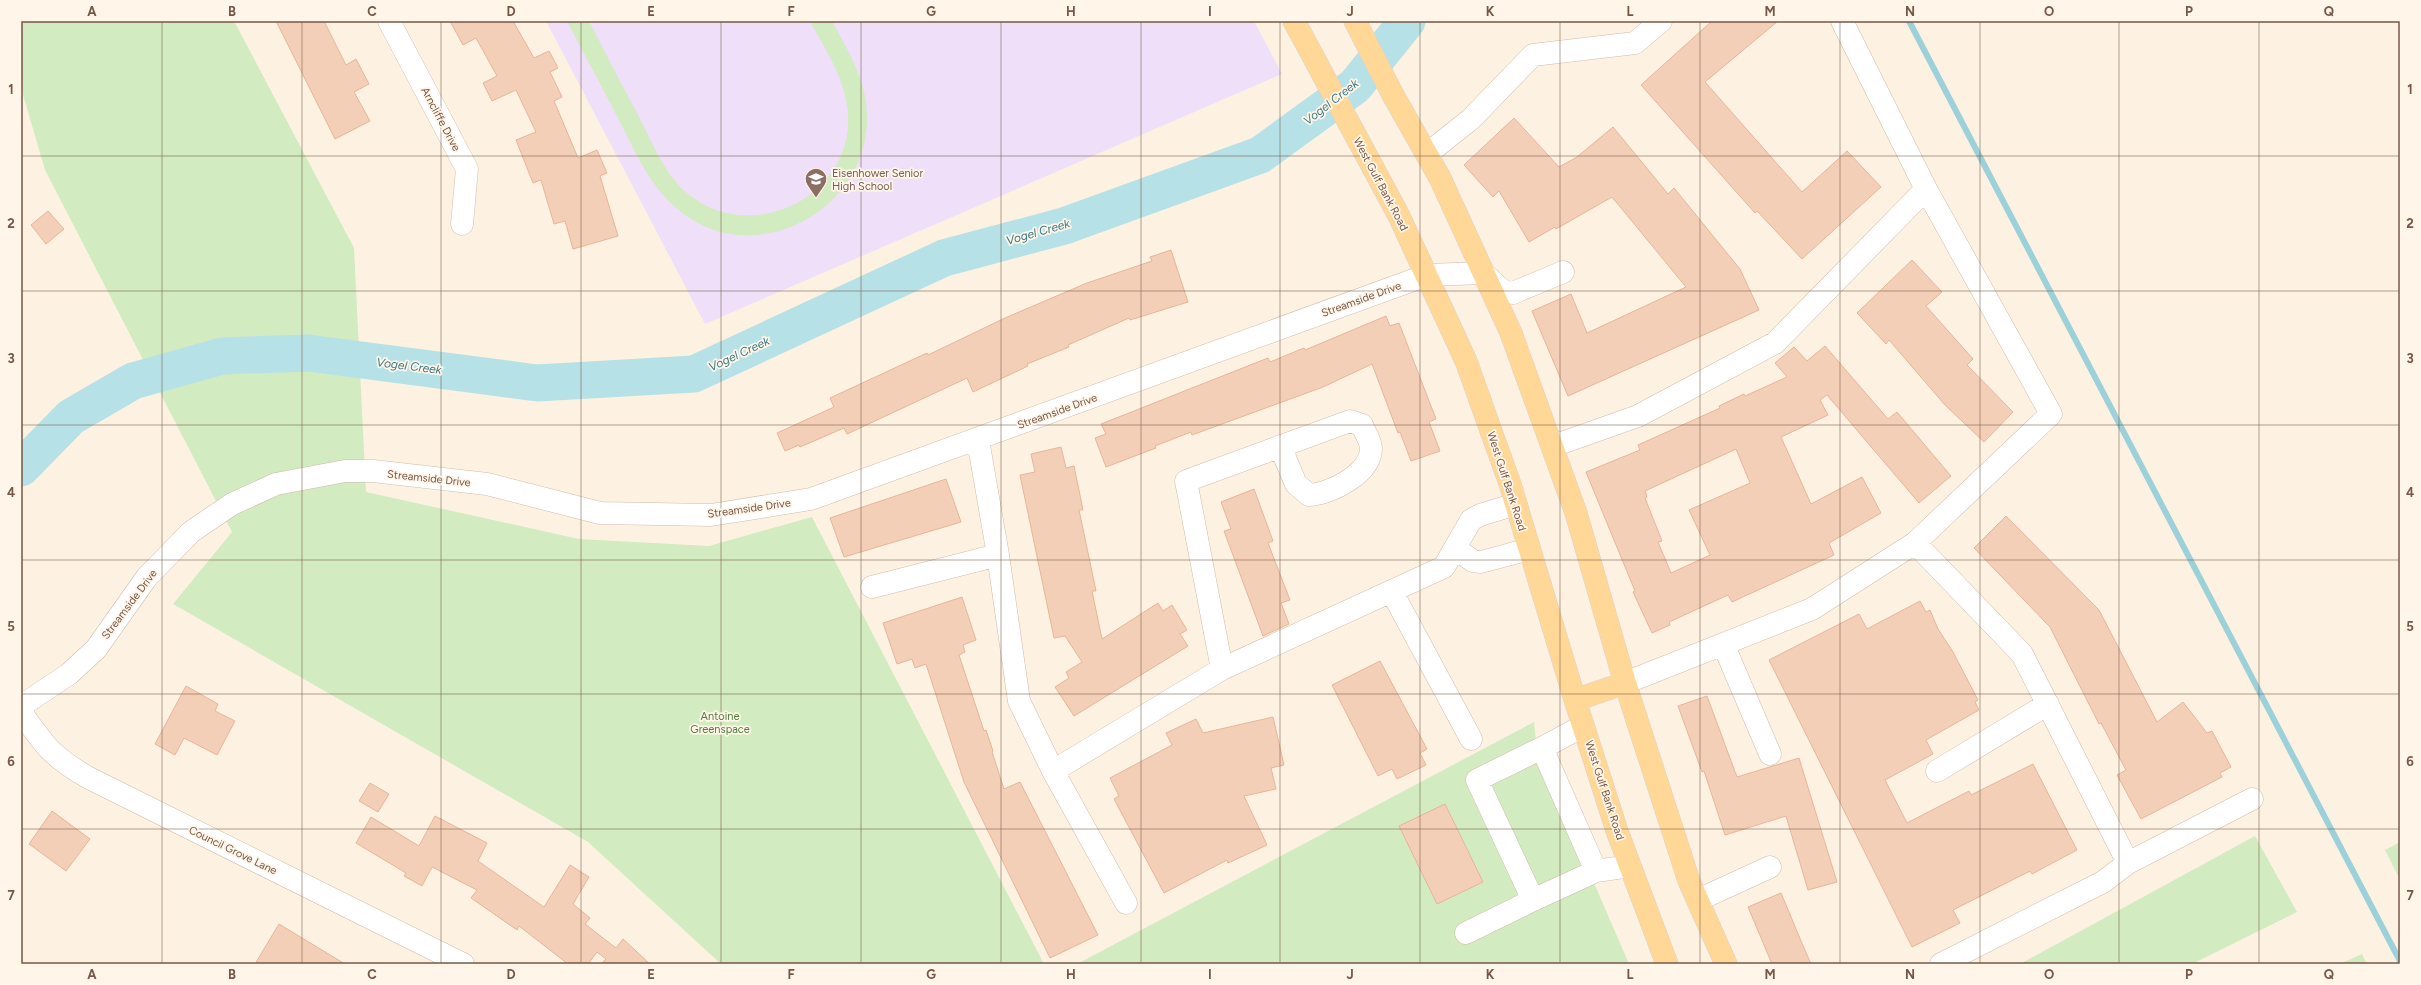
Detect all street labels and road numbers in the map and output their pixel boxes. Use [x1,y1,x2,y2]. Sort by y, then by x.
street label: Arncliffe Drive [418,85,463,153]
street label: West Gulf Bank Road [1350,135,1411,233]
street label: Streamside Drive [1320,279,1403,320]
street label: Streamside Drive [1016,391,1099,432]
street label: West Gulf Bank Road [1484,430,1529,532]
street label: Streamside Drive [387,468,471,489]
street label: Streamside Drive [707,496,792,521]
street label: Streamside Drive [99,567,160,642]
street label: West Gulf Bank Road [1582,739,1627,841]
street label: Council Grove Lane [187,823,279,877]

